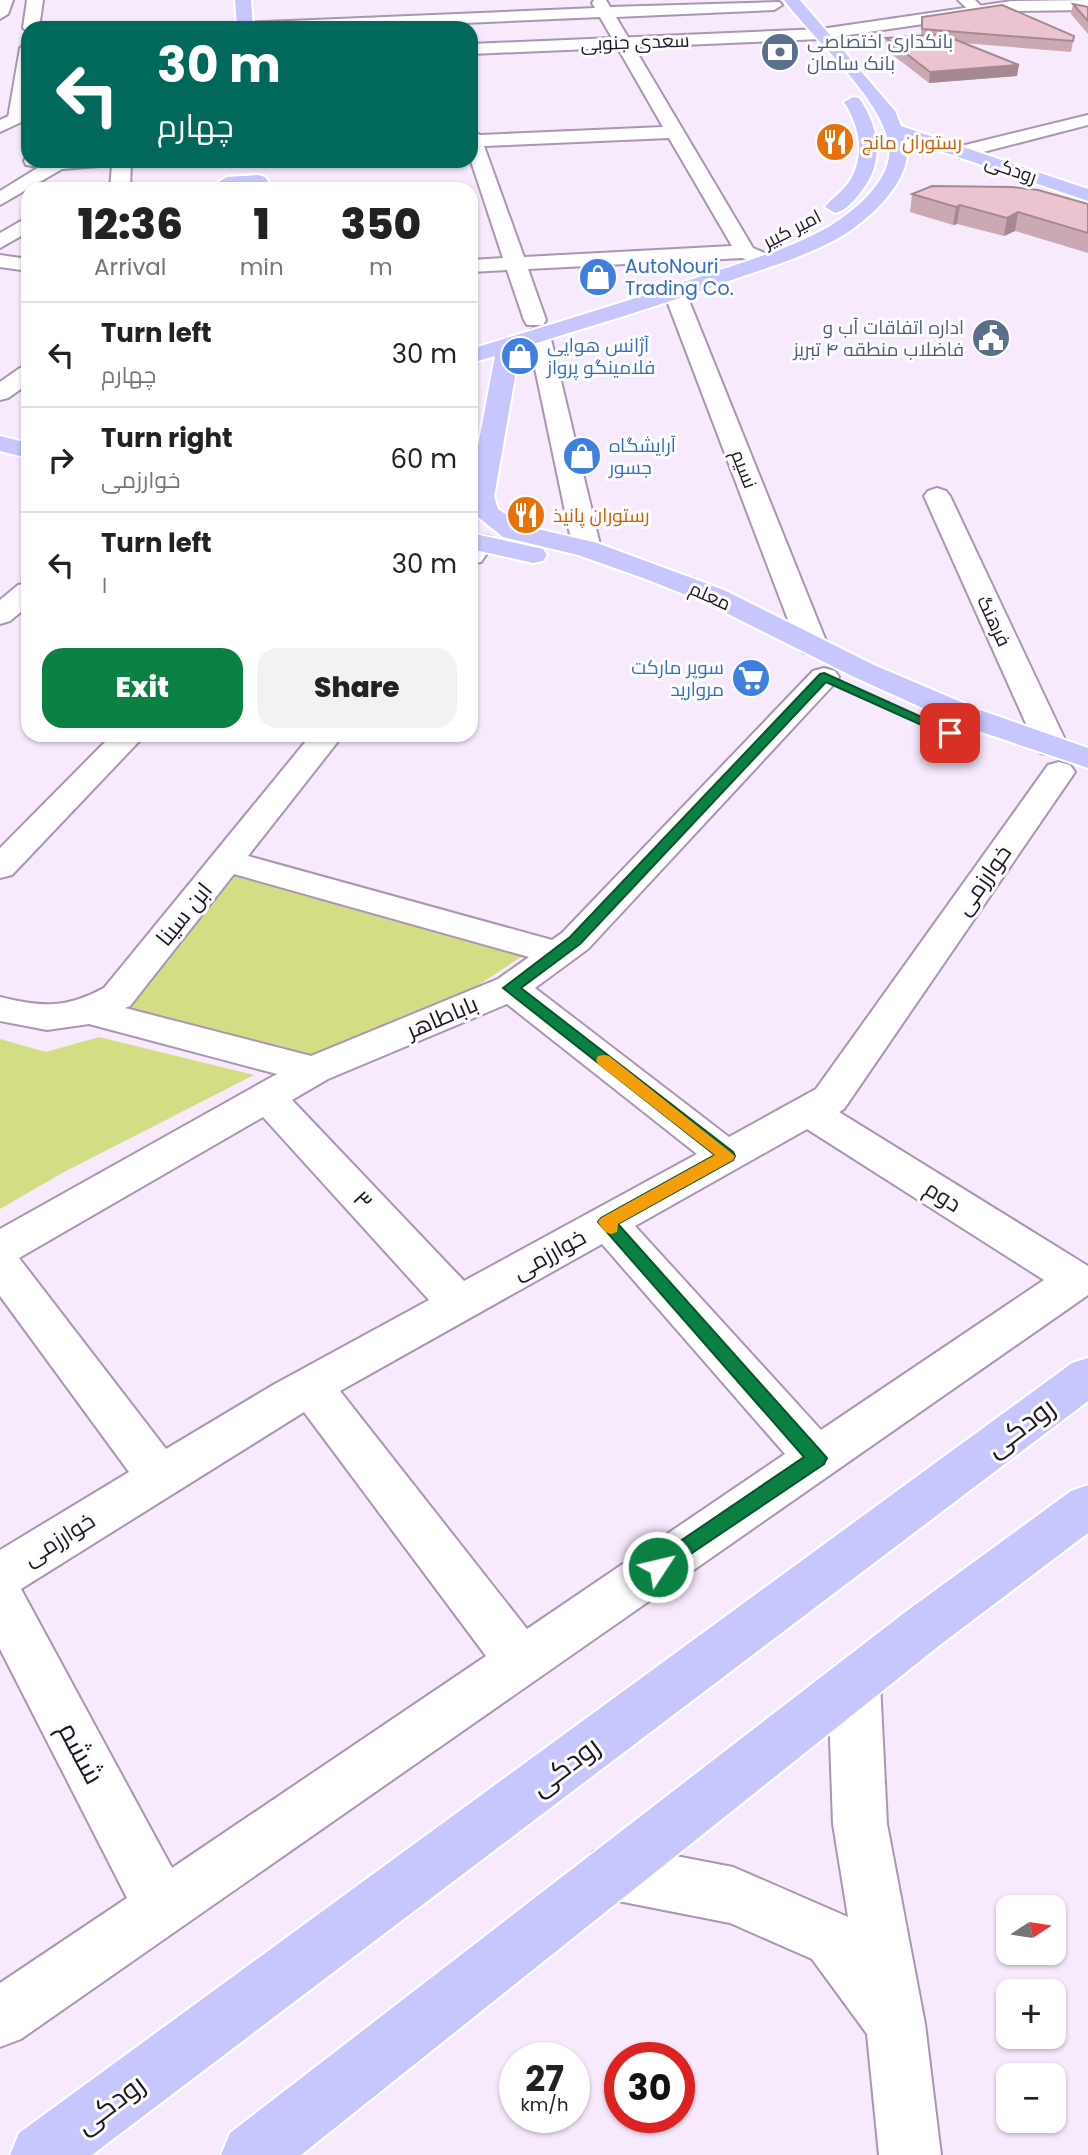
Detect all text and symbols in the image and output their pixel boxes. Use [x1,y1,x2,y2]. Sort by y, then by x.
street label: سعدى جنوبی [580,27,690,57]
place label: بانکداری اختصاصی بانک سامان [807,28,953,77]
text: 30 m [157,31,281,99]
bank icon: بانکداری اختصاصی بانک سامان [759,31,801,73]
icon: left [42,49,133,140]
text: چهارم [157,103,234,148]
restaurant icon: رستوران مانچ [814,121,856,163]
place label: رستوران مانچ [862,129,962,156]
street label: رودکى [981,148,1041,190]
text: 12:36 [78,195,183,254]
text: 1 [254,195,270,254]
text: 350 [340,195,421,254]
street label: امیر کبیر [757,203,826,256]
text: Arrival [94,251,167,283]
text: min [240,251,284,283]
text: m [369,251,393,283]
place label: AutoNouri Trading Co. [625,253,734,302]
shop icon: AutoNouri Trading Co. [577,256,619,298]
place label: اداره اتفاقات آب و فاضلاب منطقه ۴ تبریز [792,314,964,363]
text: Turn left [101,315,212,351]
public building icon: اداره اتفاقات آب و فاضلاب منطقه ۴ تبریز [970,317,1012,359]
place label: آژانس هوایی فلامینگو پرواز [546,332,655,381]
shop icon: آژانس هوایی فلامینگو پرواز [499,335,541,377]
icon: left [42,336,80,374]
text: 30 m [392,336,457,372]
text: چهارم [101,359,156,391]
text: Turn right [101,420,233,456]
place label: آرایشگاه جسور [608,432,676,481]
shop icon: آرایشگاه جسور [561,435,603,477]
icon: right [42,441,80,479]
text: 60 m [390,441,457,477]
street label: نسیم [724,446,764,492]
text: خوارزمی [101,464,180,496]
restaurant icon: رستوران پانیذ [505,494,547,536]
place label: رستوران پانیذ [553,502,650,529]
text: Turn left [101,525,212,561]
icon: left [42,546,80,584]
text: 30 m [392,546,457,582]
text: ۱ [101,569,108,601]
street label: معلم [685,575,735,617]
street label: فرهنگ [970,591,1018,651]
button: Exit [42,648,243,728]
button: Share [257,648,457,728]
place label: سوپر مارکت مروارید [631,654,724,703]
supermarket icon: سوپر مارکت مروارید [730,657,772,699]
pin [920,703,980,763]
icon: arrive [931,714,969,752]
street label: خوارزمی [947,838,1019,922]
street label: ابن سینا [148,875,220,953]
street label: باباطاهر [399,988,483,1047]
street label: دوم [918,1172,968,1220]
street label: ۳ [346,1183,380,1217]
street label: خوارزمی [506,1221,592,1287]
street label: رودکی [977,1388,1063,1466]
street label: خوارزمی [17,1504,101,1574]
position arrow [621,1530,695,1604]
street label: ششم [48,1715,114,1791]
street label: رودکی [522,1727,608,1805]
north arrow [996,1895,1066,1965]
map controls [996,1895,1066,2133]
button: + [996,1979,1066,2049]
speed limit sign: 30 [604,2042,695,2133]
text: 27 [525,2054,564,2103]
button: − [996,2063,1066,2133]
street label: رودکی [67,2065,153,2143]
text: km/h [521,2092,568,2117]

